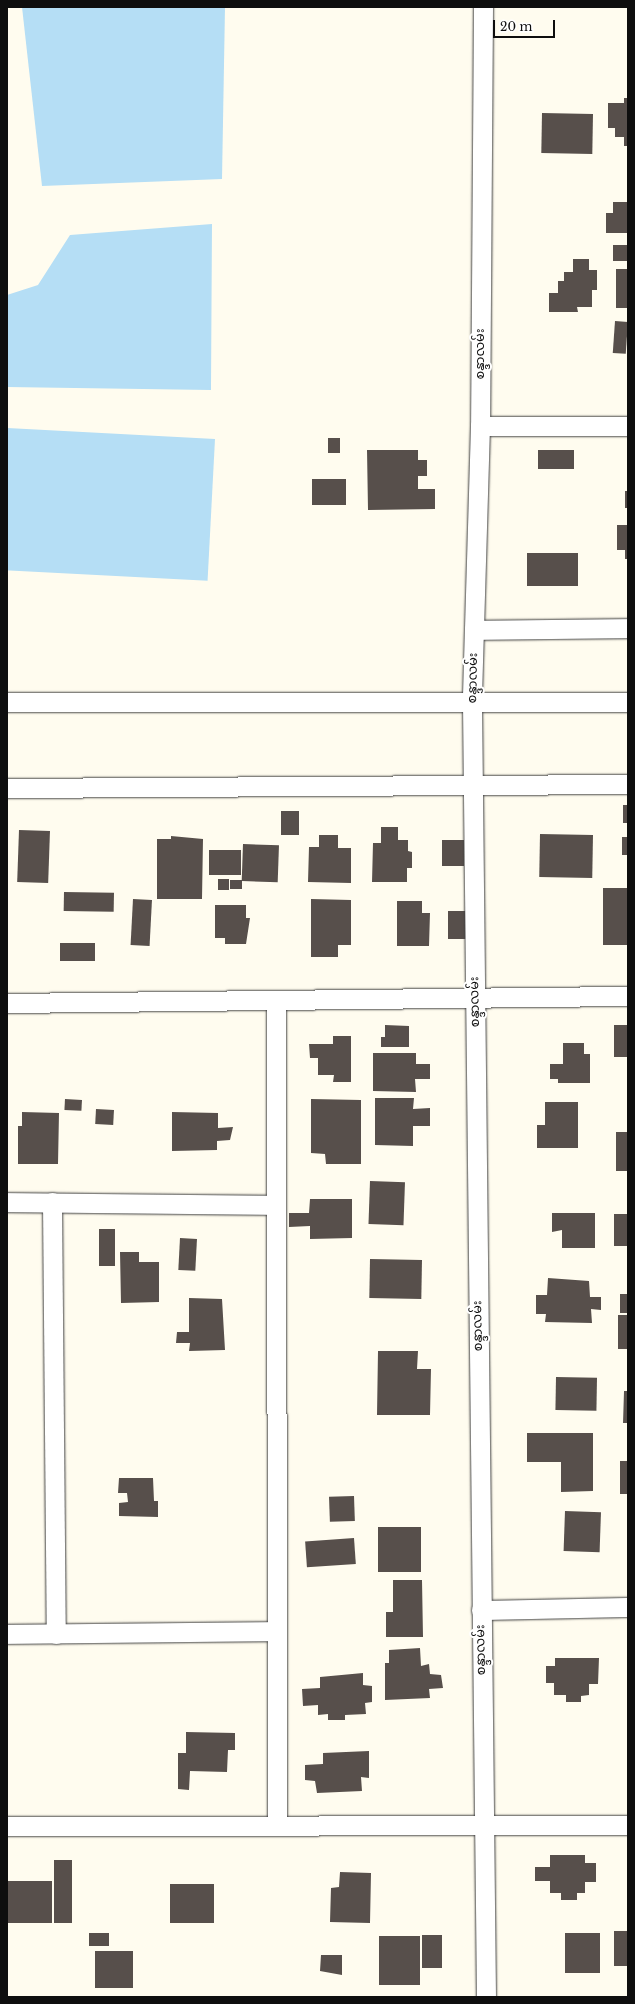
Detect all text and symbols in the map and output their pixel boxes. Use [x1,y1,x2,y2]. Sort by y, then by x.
scale bar [495,12,557,38]
text: 20 m [500,19,532,34]
street label: စန္ဒာလမ်း [472,329,488,379]
street label: စန္ဒာလမ်း [465,652,481,704]
street label: စန္ဒာလမ်း [467,976,483,1028]
street label: စန္ဒာလမ်း [470,1300,486,1352]
street label: စန္ဒာလမ်း [473,1624,489,1676]

